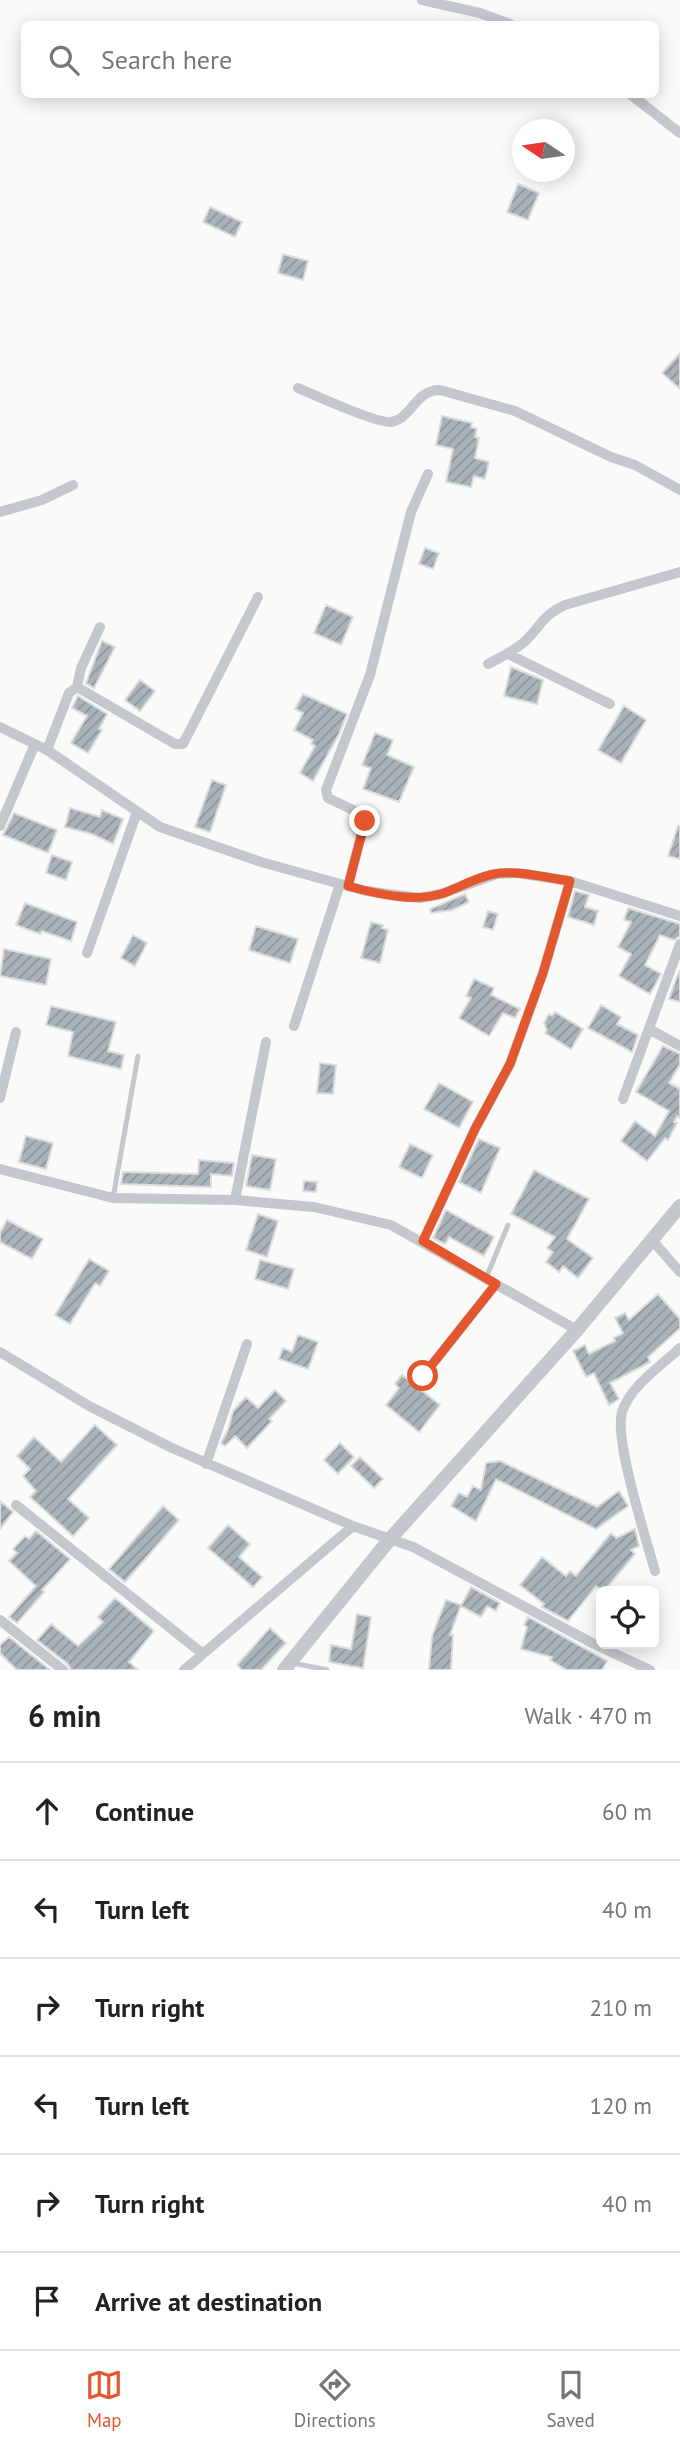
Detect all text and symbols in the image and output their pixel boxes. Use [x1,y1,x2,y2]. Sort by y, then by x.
search box [21,21,659,98]
icon: search [45,41,83,79]
text: Search here [101,43,232,76]
north arrow [512,119,575,182]
route end [349,805,380,836]
route start [407,1360,438,1391]
map controls [596,1586,659,1649]
button: locate [596,1586,659,1649]
text: 6 min [28,1696,101,1735]
text: Walk · 470 m [525,1701,652,1730]
icon: ahead [28,1792,66,1830]
text: Continue [95,1795,194,1828]
text: 60 m [602,1797,652,1826]
icon: left [28,1890,66,1928]
text: Turn left [95,1893,189,1926]
text: 40 m [602,1895,652,1924]
icon: right [28,1988,66,2026]
text: Turn right [95,1991,204,2024]
text: 210 m [590,1993,652,2022]
icon: left [28,2086,66,2124]
text: Turn left [95,2089,189,2122]
text: 120 m [590,2091,652,2120]
icon: right [28,2184,66,2222]
text: Turn right [95,2187,204,2220]
text: 40 m [602,2189,652,2218]
icon: arrive [28,2282,66,2320]
text: Arrive at destination [95,2285,322,2318]
tab: Map [85,2366,123,2432]
tab: Directions [294,2366,376,2432]
tab: Saved [546,2366,595,2432]

